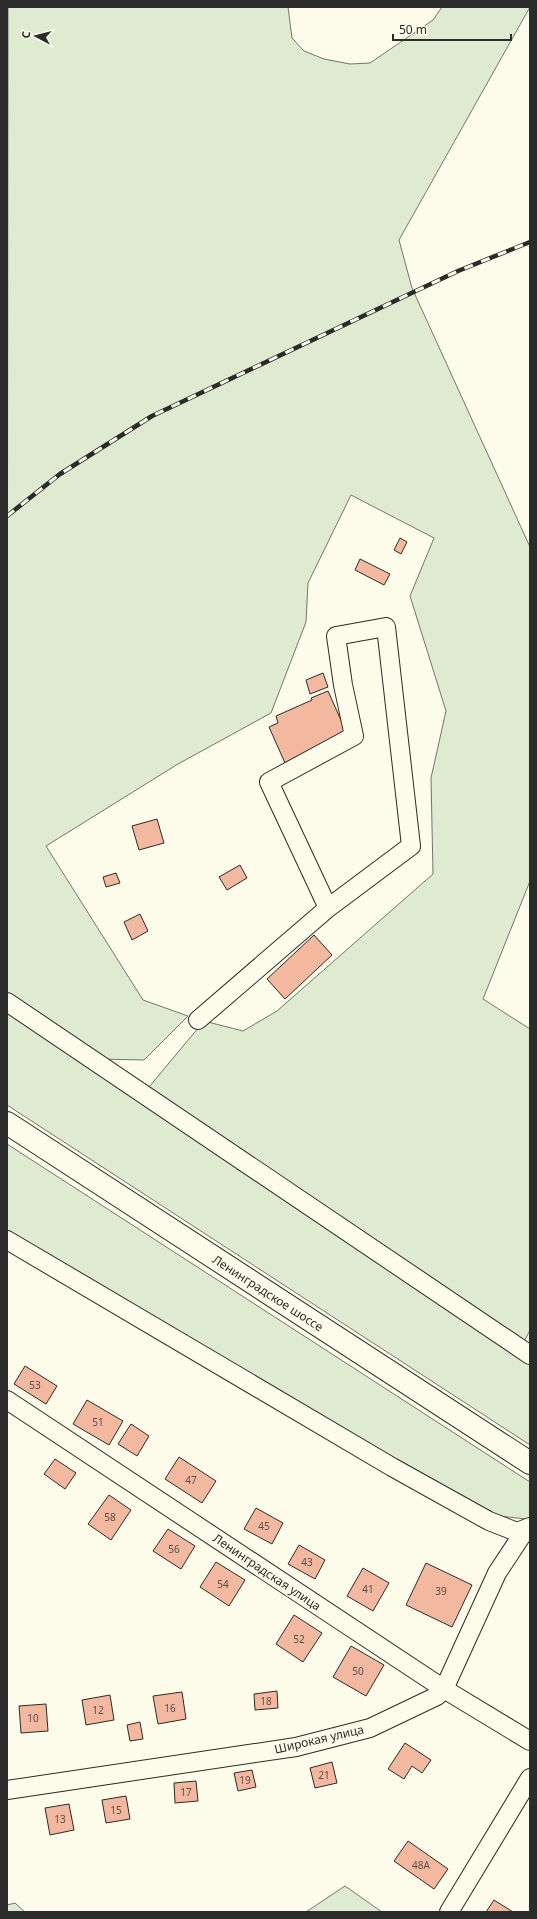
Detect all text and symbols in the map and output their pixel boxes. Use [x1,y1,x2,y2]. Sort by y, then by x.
north arrow [16,16,56,56]
scale bar [393,16,511,42]
text: 50 m [399,21,427,38]
text: С [18,30,33,39]
street label: Ленинградское шоссе [209,1251,327,1335]
house number: 53 [29,1378,41,1392]
house number: 51 [92,1415,104,1429]
house number: 47 [185,1473,197,1487]
house number: 58 [104,1510,116,1524]
house number: 45 [258,1519,270,1533]
street label: Ленинградская улица [210,1530,324,1614]
house number: 56 [168,1542,180,1556]
house number: 43 [301,1555,313,1569]
house number: 54 [217,1577,229,1591]
house number: 41 [362,1582,374,1596]
house number: 39 [435,1584,447,1598]
house number: 52 [293,1632,305,1646]
house number: 50 [352,1664,364,1678]
house number: 18 [260,1694,272,1708]
house number: 16 [164,1701,176,1715]
house number: 12 [92,1703,104,1717]
house number: 10 [27,1711,39,1725]
street label: Широкая улица [273,1720,365,1758]
house number: 21 [318,1768,330,1782]
house number: 19 [239,1773,251,1787]
house number: 17 [180,1785,192,1799]
house number: 15 [110,1803,122,1817]
house number: 13 [54,1812,66,1826]
house number: 48А [412,1858,431,1872]

